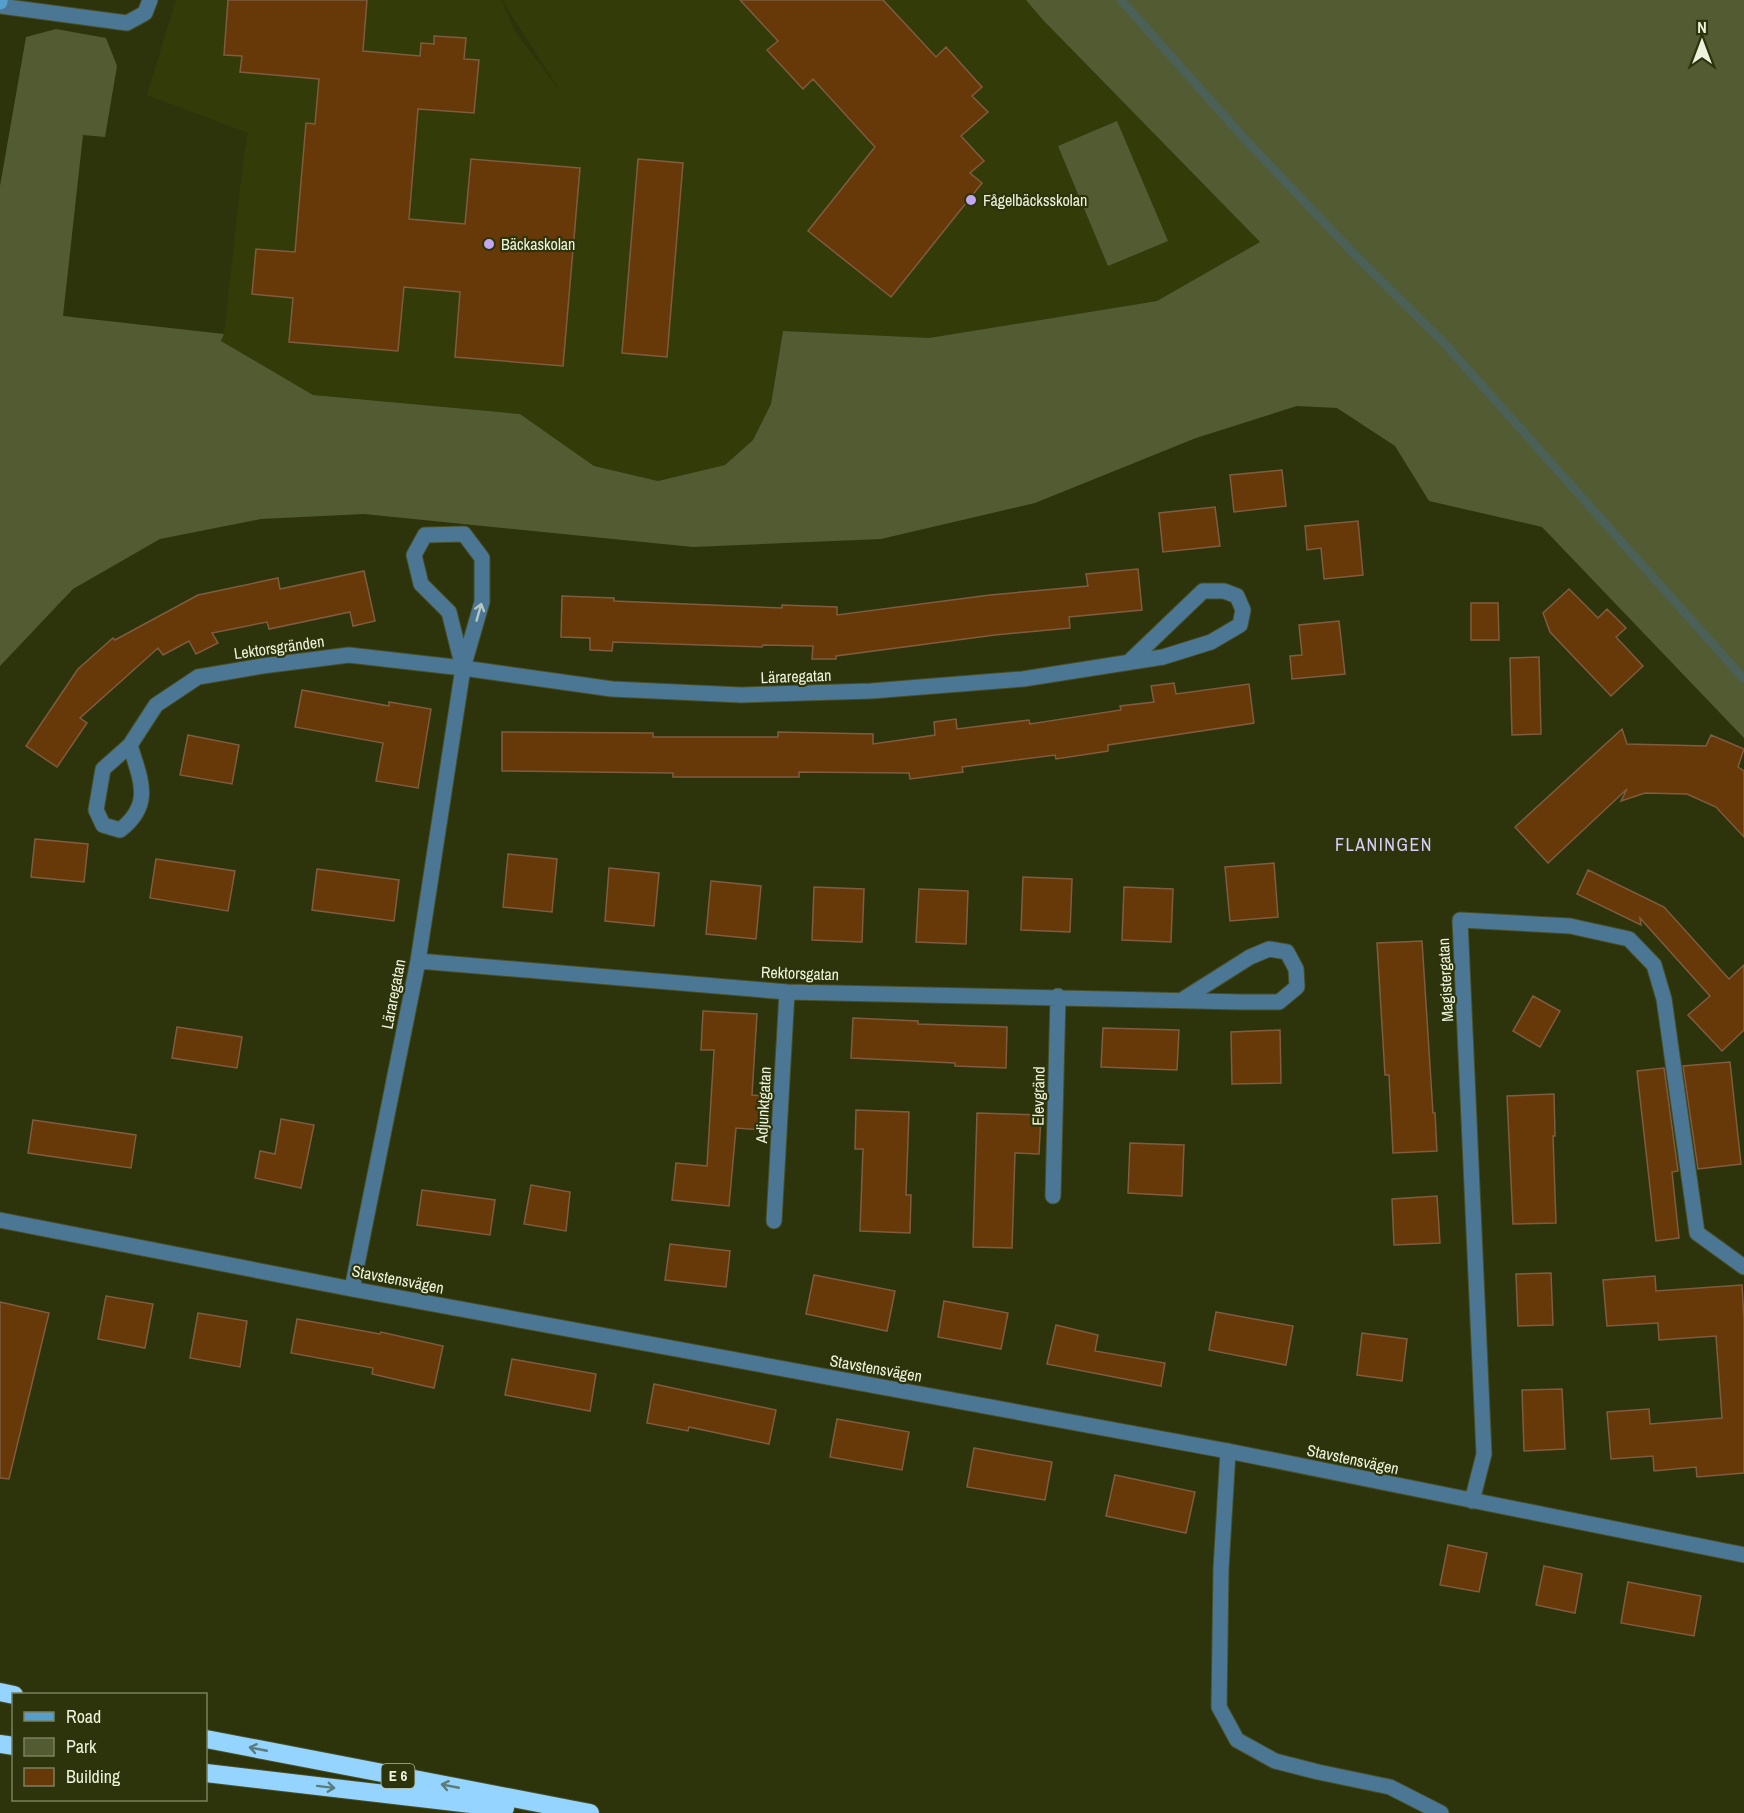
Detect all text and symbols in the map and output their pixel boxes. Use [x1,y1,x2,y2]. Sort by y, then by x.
north arrow [1672,12,1732,72]
text: N [1697,16,1707,38]
place label: Fågelbäcksskolan [983,189,1087,211]
marker: Fågelbäcksskolan [964,193,978,207]
place label: Bäckaskolan [501,233,575,255]
marker: Bäckaskolan [482,237,496,251]
one-way arrow [474,603,485,622]
street label: Lektorsgränden [232,630,326,664]
street label: Läraregatan [760,664,832,688]
district label: FLANINGEN [1335,832,1433,857]
street label: Magistergatan [1432,938,1458,1022]
street label: Läraregatan [375,957,411,1031]
street label: Rektorsgatan [761,961,839,985]
street label: Adjunktgatan [750,1066,776,1145]
street label: Elevgränd [1026,1066,1050,1126]
street label: Stavstensvägen [350,1259,446,1299]
street label: Stavstensvägen [828,1349,924,1387]
street label: Stavstensvägen [1305,1439,1401,1479]
legend [12,1693,207,1801]
text: Road [66,1704,101,1729]
text: Park [66,1734,97,1759]
one-way arrow [249,1743,269,1754]
text: Building [66,1764,121,1789]
road number: E 6 [382,1764,414,1788]
one-way arrow [440,1780,460,1791]
one-way arrow [316,1782,336,1793]

